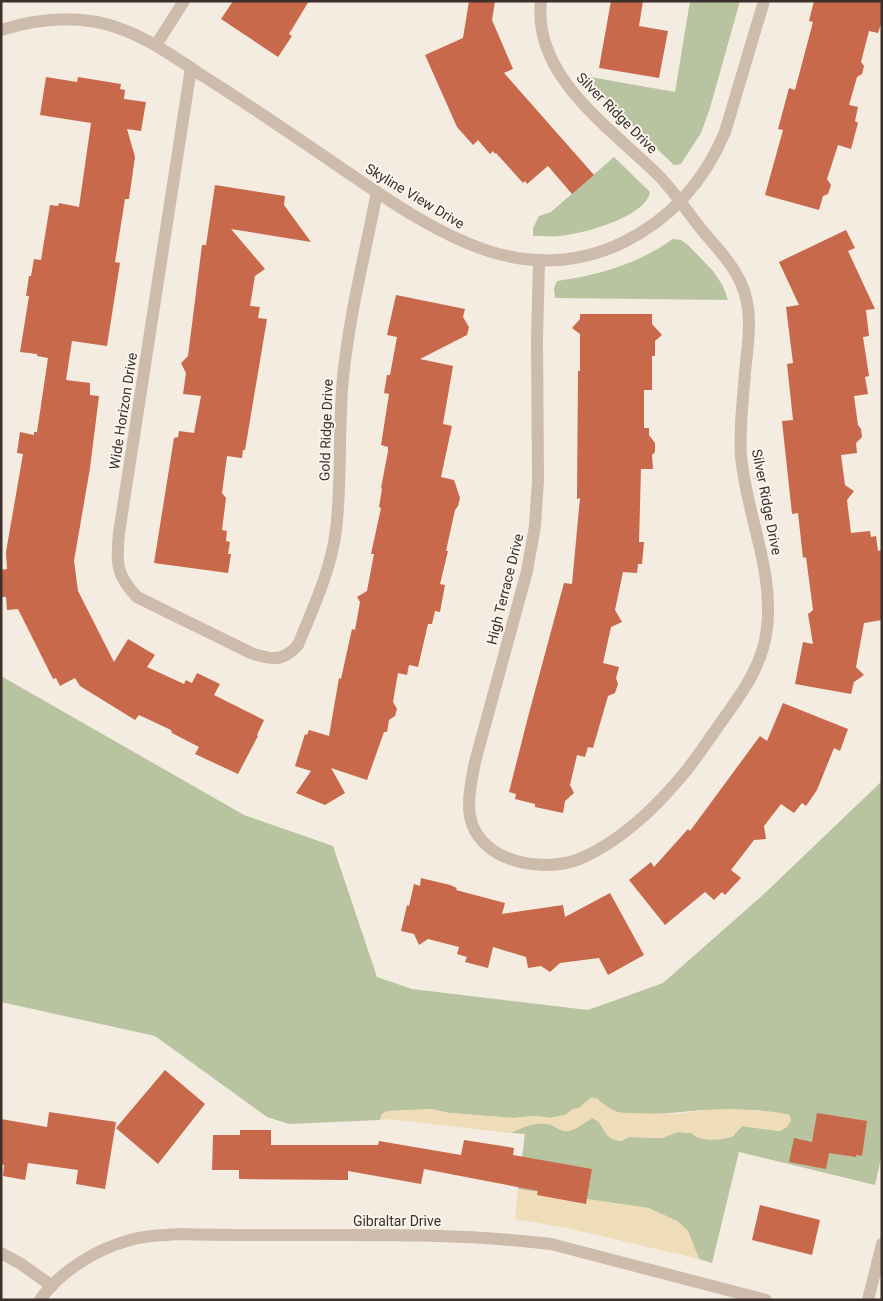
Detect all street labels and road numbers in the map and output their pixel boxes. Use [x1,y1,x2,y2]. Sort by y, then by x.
street label: Silver Ridge Drive [573,69,661,157]
street label: Skyline View Drive [363,160,467,232]
street label: Wide Horizon Drive [106,351,140,471]
street label: Gold Ridge Drive [316,379,336,481]
street label: Silver Ridge Drive [749,448,785,556]
street label: High Terrace Drive [483,532,527,646]
street label: Gibraltar Drive [353,1213,441,1229]

